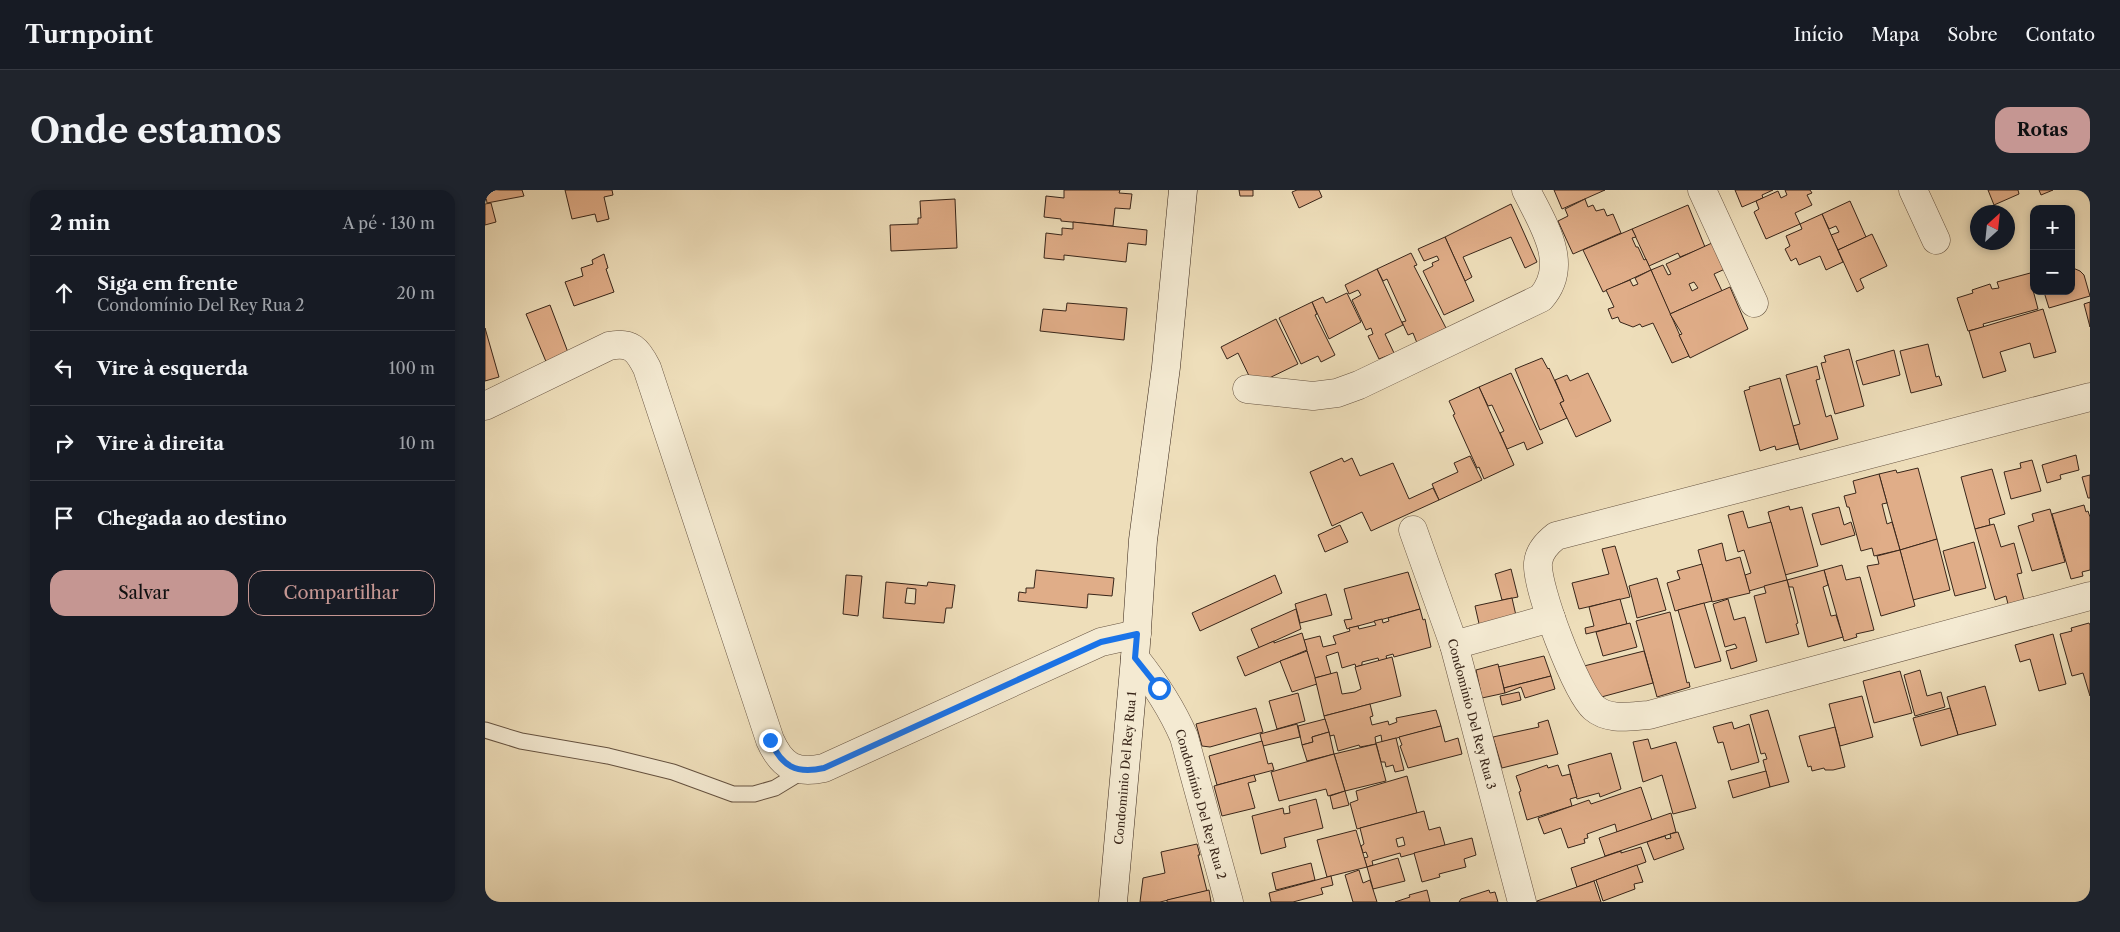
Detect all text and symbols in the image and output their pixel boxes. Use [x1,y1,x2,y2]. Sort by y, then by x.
text: Turnpoint [25,20,153,49]
text: Início [1794,24,1843,46]
text: Mapa [1871,24,1919,46]
text: Sobre [1947,24,1998,46]
text: Contato [2026,24,2095,46]
button: Rotas [1995,107,2090,153]
text: Onde estamos [30,109,282,152]
north arrow [1970,205,2015,250]
map controls [2030,205,2075,295]
button: + [2030,205,2075,250]
text: 2 min [50,210,110,235]
text: A pé · 130 m [343,213,435,233]
button: − [2030,250,2075,295]
text: Siga em frente [97,272,238,295]
icon: ahead [50,279,78,307]
text: 20 m [396,283,435,303]
text: Condomínio Del Rey Rua 2 [97,295,305,315]
icon: left [50,354,78,382]
text: Vire à esquerda [97,357,248,380]
text: 100 m [389,358,435,378]
icon: right [50,429,78,457]
text: Vire à direita [97,432,224,455]
text: 10 m [399,433,435,453]
icon: arrive [50,504,78,532]
text: Chegada ao destino [97,507,287,530]
button: Salvar [50,570,238,616]
button: Compartilhar [248,570,435,616]
street label: Condomínio Del Rey Rua 3 [1445,637,1499,791]
route start [1148,677,1171,700]
street label: Condominio Del Rey Rua 1 [1111,691,1139,845]
street label: Condomínio Del Rey Rua 2 [1172,727,1230,881]
route end [759,729,782,752]

